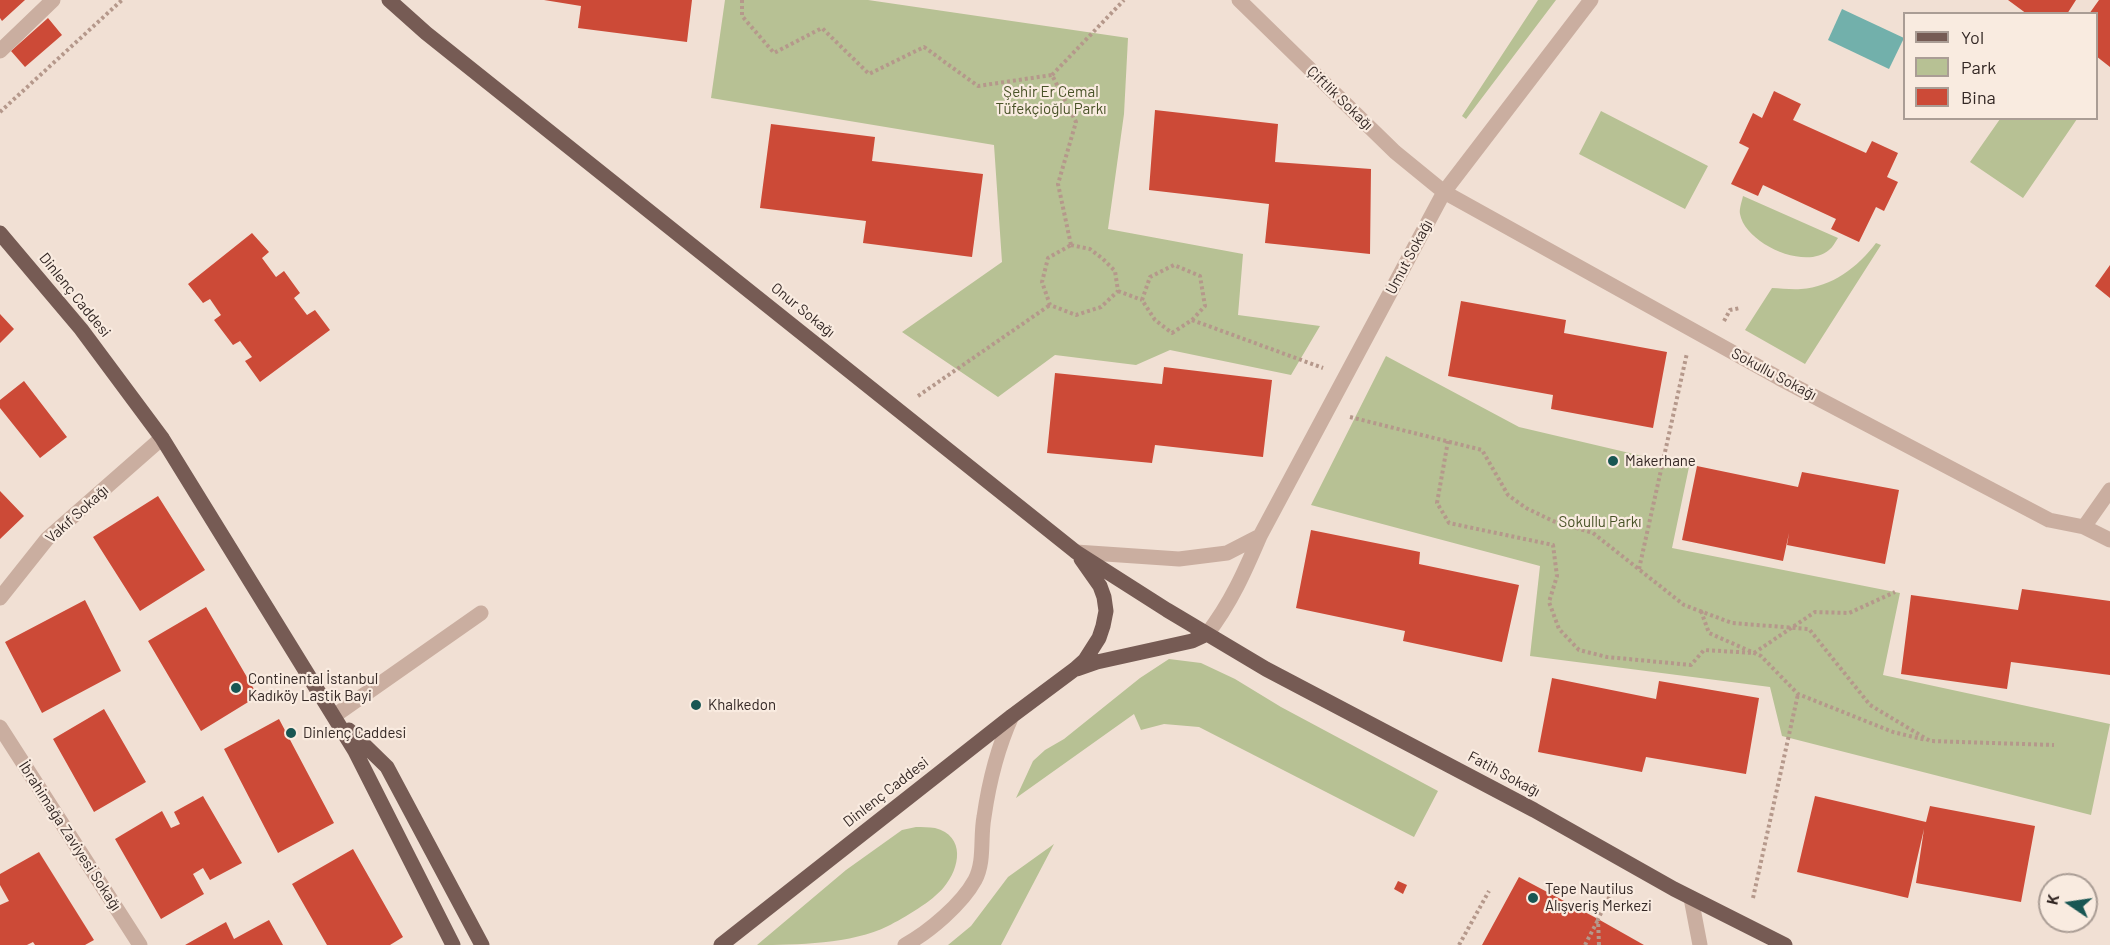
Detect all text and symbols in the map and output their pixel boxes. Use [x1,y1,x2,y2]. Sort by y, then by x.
legend [1903,12,2098,120]
text: Yol [1961,26,1984,48]
text: Park [1961,56,1996,78]
street label: Çiftlik Sokağı [1303,62,1377,134]
park label: Şehir Er Cemal Tüfekçioğlu Parkı [996,83,1106,118]
text: Bina [1961,86,1996,108]
street label: Umut Sokağı [1382,217,1436,297]
street label: Dinlenç Caddesi [35,249,115,341]
street label: Onur Sokağı [767,279,839,341]
street label: Sokullu Sokağı [1728,344,1820,404]
place label: Makerhane [1625,452,1696,470]
marker: Makerhane [1606,454,1620,468]
street label: Vakıf Sokağı [42,481,112,547]
park label: Sokullu Parkı [1558,513,1642,531]
place label: Continental İstanbul Kadıköy Lastik Bayi [248,670,378,705]
marker: Continental İstanbul Kadıköy Lastik Bayi [229,681,243,695]
place label: Khalkedon [708,696,776,714]
marker: Khalkedon [689,698,703,712]
place label: Dinlenç Caddesi [303,724,406,742]
marker: Dinlenç Caddesi [284,726,298,740]
street label: Fatih Sokağı [1465,747,1543,801]
street label: Dinlenç Caddesi [840,753,932,831]
street label: İbrahimağa Zaviyesi Sokağı [15,758,125,914]
north arrow [2038,873,2098,933]
place label: Tepe Nautilus Alışveriş Merkezi [1545,880,1652,915]
marker: Tepe Nautilus Alışveriş Merkezi [1526,891,1540,905]
text: K [2042,892,2062,906]

